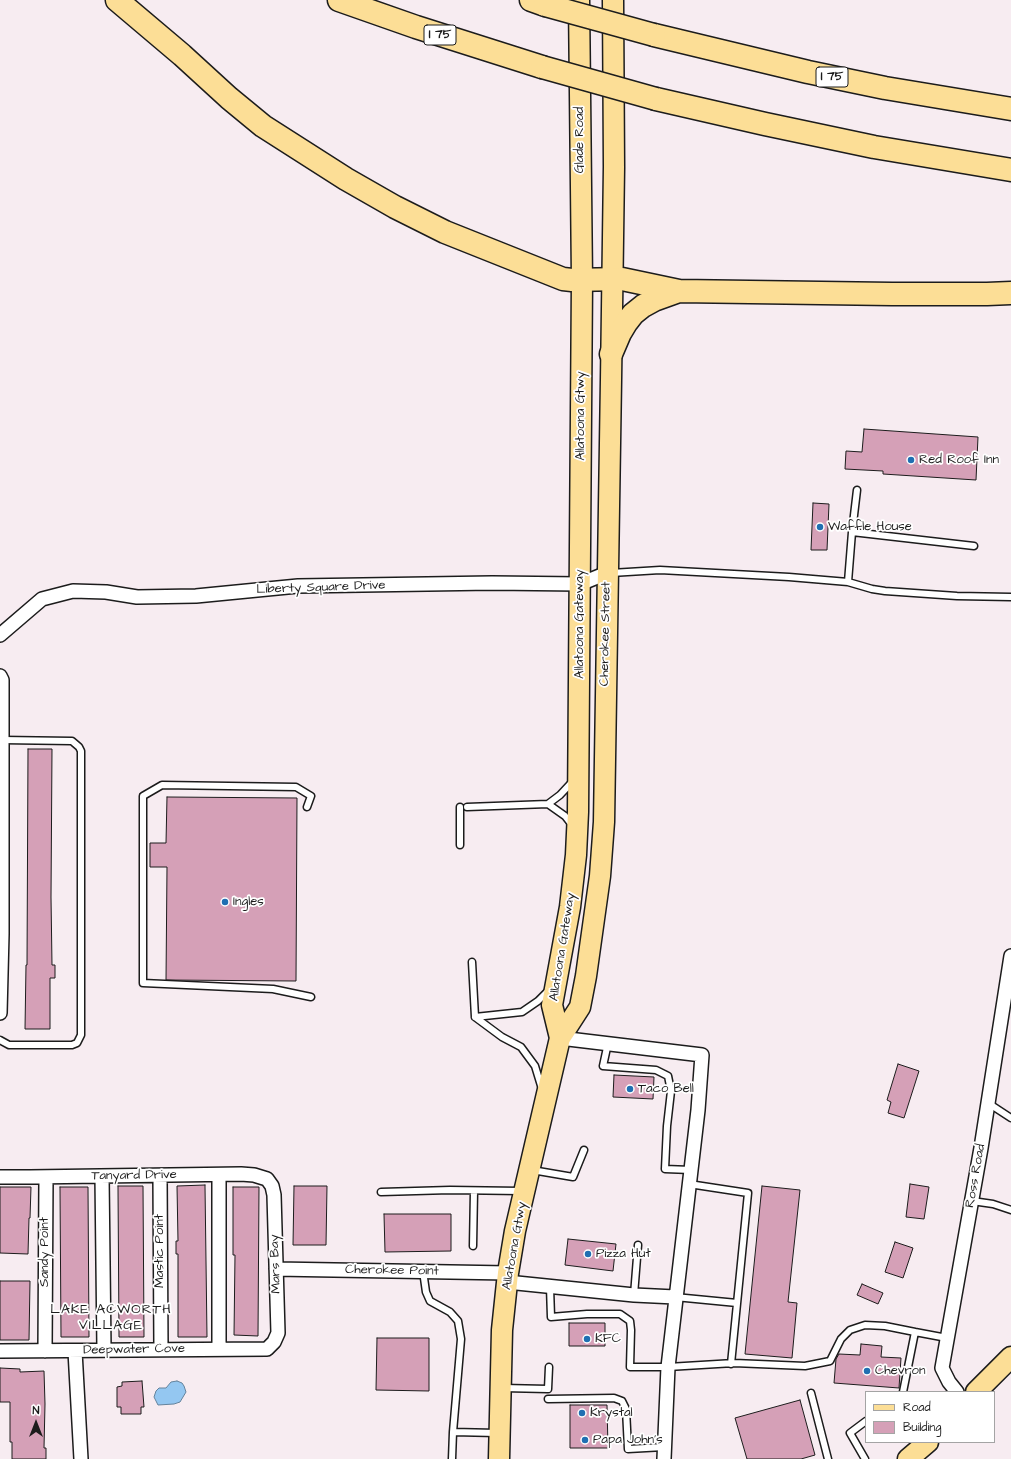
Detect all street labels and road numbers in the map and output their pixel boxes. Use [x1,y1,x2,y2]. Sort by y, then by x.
road number: I 75 [424,25,456,45]
road number: I 75 [816,67,848,87]
street label: Glade Road [572,107,588,173]
street label: Allatoona Gtwy [573,371,589,461]
street label: Allatoona Gateway [572,569,588,679]
street label: Liberty Square Drive [256,578,386,598]
street label: Cherokee Street [597,582,615,686]
street label: Allatoona Gateway [547,892,579,1002]
street label: Ross Road [963,1143,989,1209]
street label: Tanyard Drive [91,1167,177,1185]
street label: Allatoona Gtwy [500,1201,530,1291]
street label: Mastic Point [152,1214,168,1288]
street label: Sandy Point [37,1217,53,1287]
street label: Mars Bay [267,1234,285,1294]
street label: Cherokee Point [345,1262,439,1280]
street label: Deepwater Cove [83,1341,185,1359]

